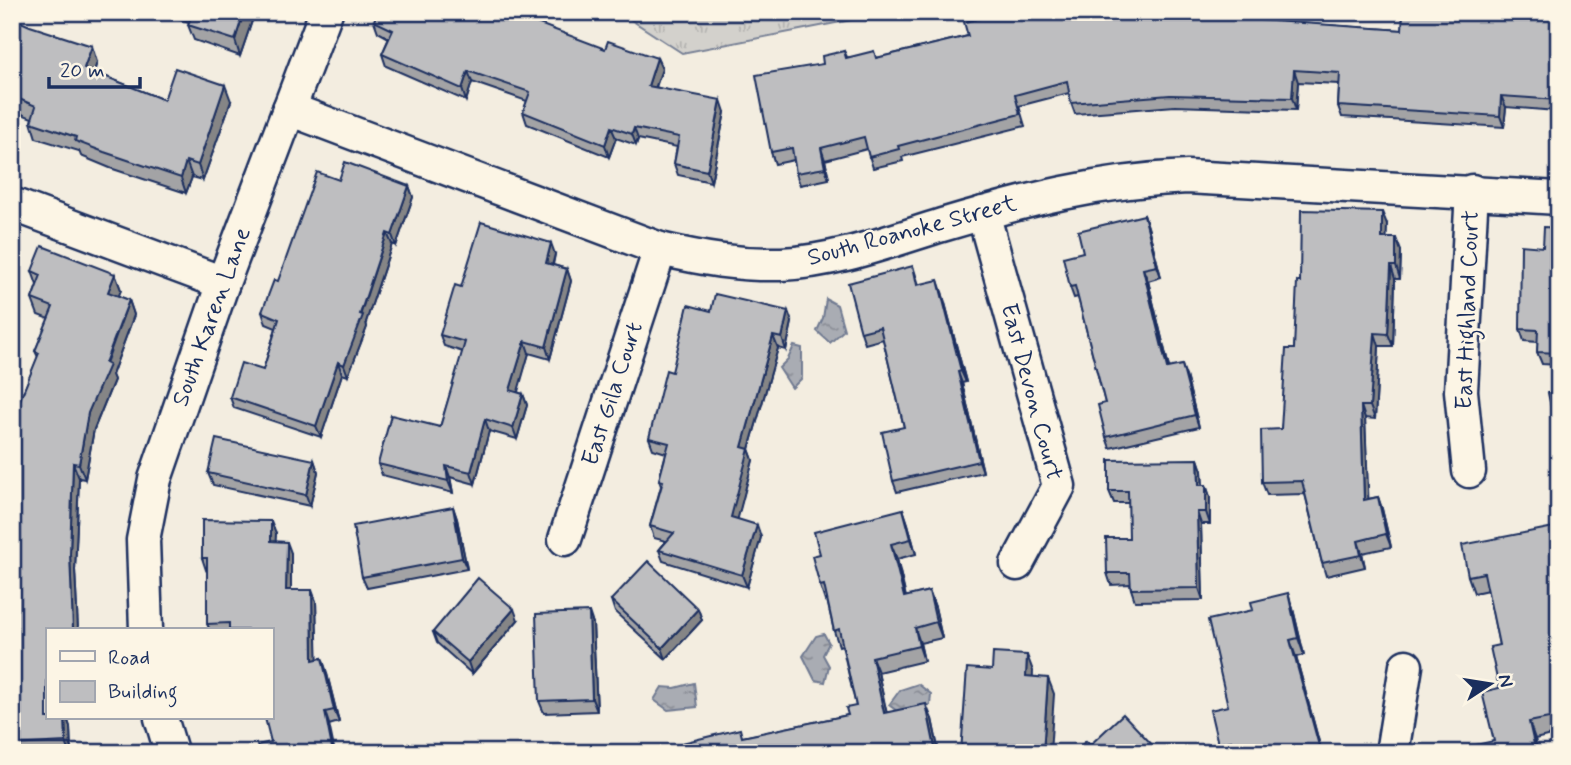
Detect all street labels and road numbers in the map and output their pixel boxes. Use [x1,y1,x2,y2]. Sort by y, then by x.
street label: South Roanoke Street [804,188,1020,274]
street label: East Highland Court [1449,210,1490,410]
street label: South Karen Lane [165,223,259,411]
street label: East Devon Court [992,300,1070,484]
street label: East Gila Court [575,318,651,470]

